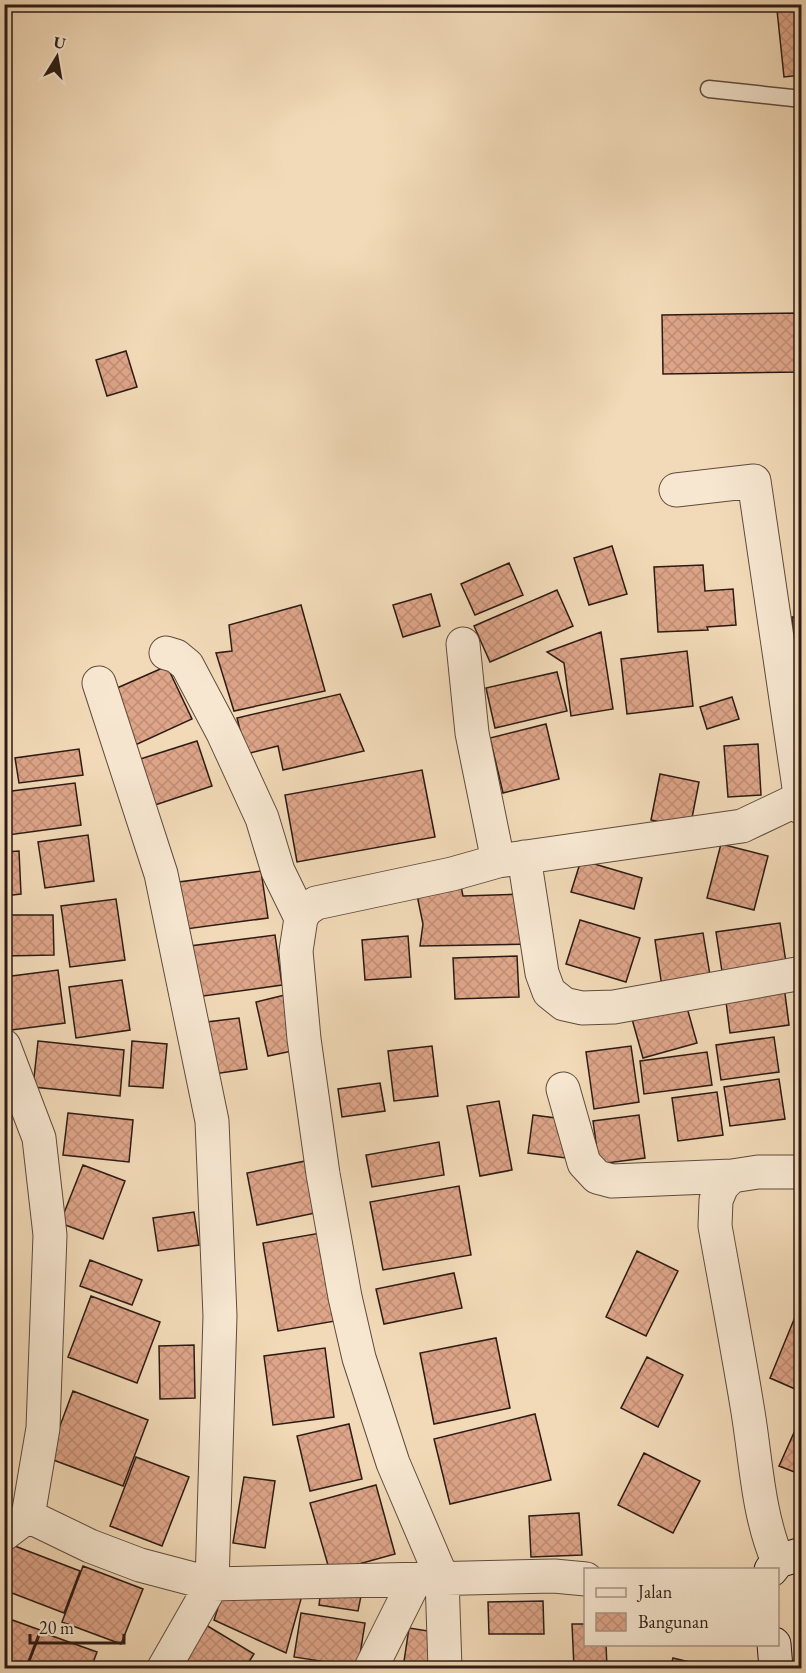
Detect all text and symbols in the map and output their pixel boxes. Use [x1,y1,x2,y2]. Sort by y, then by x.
north arrow [27,27,87,87]
text: U [52,31,68,54]
legend [584,1568,779,1646]
text: Jalan [636,1580,673,1603]
scale bar [30,1607,124,1645]
text: Bangunan [638,1610,709,1633]
text: 20 m [39,1616,74,1639]

